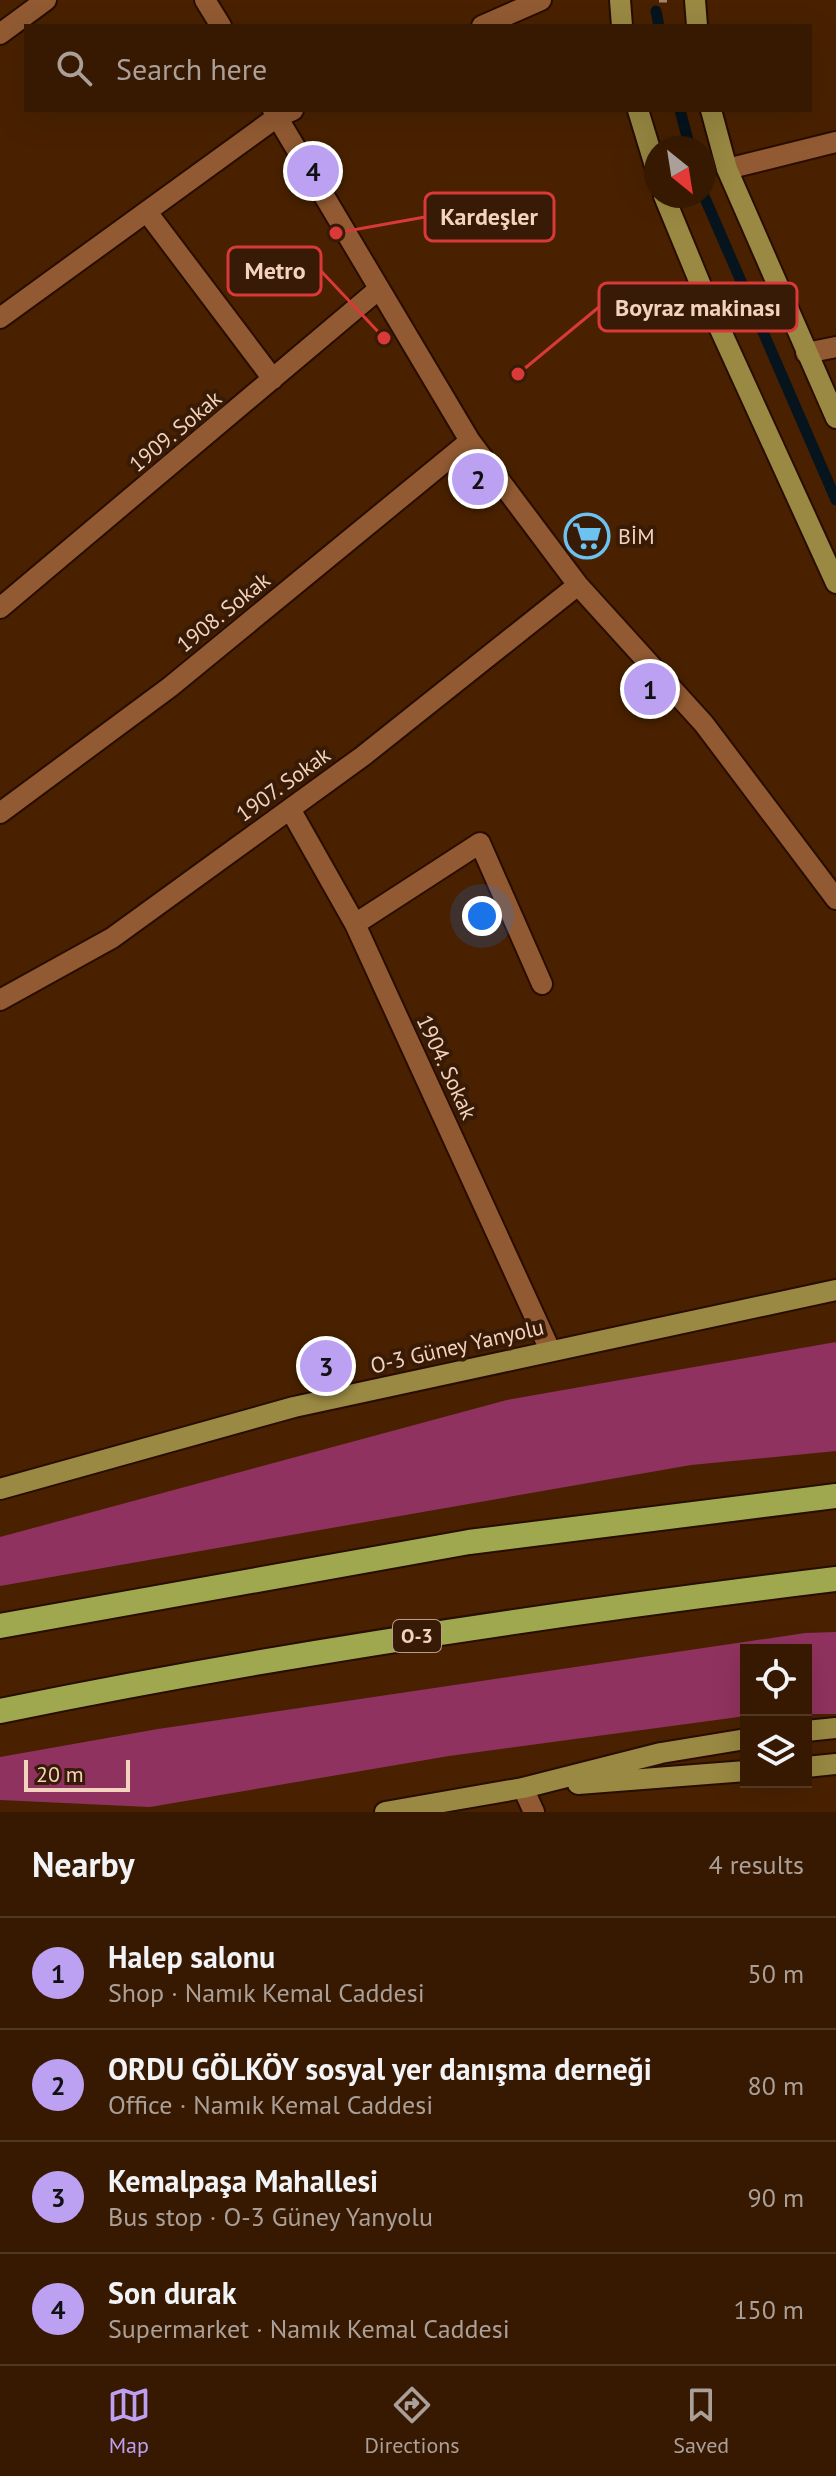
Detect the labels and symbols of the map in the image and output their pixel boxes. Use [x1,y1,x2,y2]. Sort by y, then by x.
north arrow [644,136,716,208]
pin: 4 [287,141,339,201]
callout: Kardeşler [425,193,554,241]
text: Kardeşler [440,201,538,232]
callout: Metro [228,247,321,295]
text: Metro [244,255,306,286]
callout: Boyraz makinası [599,283,797,331]
text: Boyraz makinası [615,292,781,323]
street label: 1909. Sokak [123,384,227,478]
pin: 2 [452,449,504,509]
supermarket icon: BİM [563,512,611,560]
place label: BİM [618,522,655,550]
street label: 1908. Sokak [171,565,276,658]
pin: 1 [624,659,676,719]
street label: 1907. Sokak [230,740,336,828]
your location [462,896,502,936]
street label: 1904. Sokak [411,1010,484,1124]
street label: O-3 Güney Yanyolu [367,1312,547,1380]
pin: 3 [300,1336,352,1396]
road number: O-3 [393,1620,441,1652]
scale bar [24,1756,130,1792]

